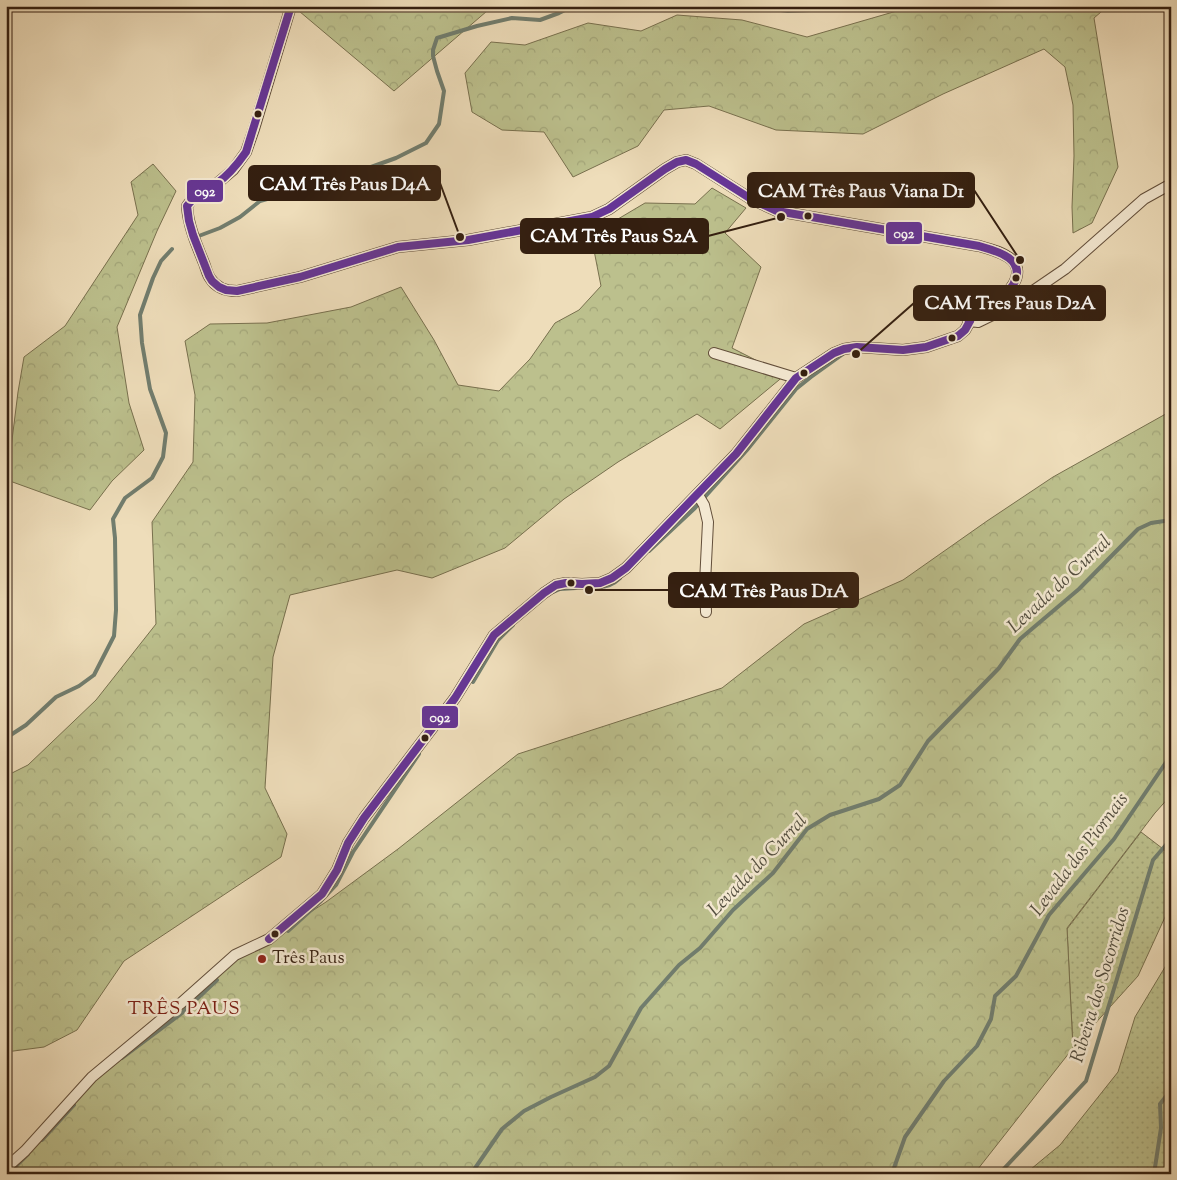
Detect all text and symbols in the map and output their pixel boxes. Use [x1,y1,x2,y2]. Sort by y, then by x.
unlabelled marker [253,109,263,119]
callout: CAM Três Paus D4A [249,166,440,200]
text: CAM Três Paus D4A [259,172,431,199]
callout: CAM Três Paus Viana D1 [748,173,974,207]
line badge: 092 [186,179,224,203]
text: CAM Três Paus Viana D1 [758,179,964,206]
text: 092 [195,183,216,203]
unlabelled marker [803,211,813,221]
callout: CAM Três Paus S2A [521,219,708,253]
line badge: 092 [885,221,923,245]
text: CAM Três Paus S2A [530,224,698,251]
text: 092 [894,225,915,245]
unlabelled marker [1011,273,1021,283]
callout: CAM Tres Paus D2A [914,286,1105,320]
text: CAM Tres Paus D2A [924,291,1096,318]
unlabelled marker [947,333,957,343]
unlabelled marker [799,368,809,378]
water label: Levada do Curral [1002,530,1118,640]
callout: CAM Três Paus D1A [669,573,858,607]
unlabelled marker [566,578,576,588]
text: CAM Três Paus D1A [680,579,849,606]
line badge: 092 [421,705,459,729]
text: 092 [430,709,451,729]
unlabelled marker [420,733,430,743]
water label: Levada dos Piornais [1025,788,1135,922]
water label: Levada do Curral [702,809,814,923]
water label: Ribeira dos Socorridos [1065,904,1137,1066]
unlabelled marker [270,929,280,939]
place label: Três Paus [272,946,345,972]
marker: Três Paus [256,953,268,965]
district label: TRÊS PAUS [128,996,240,1023]

